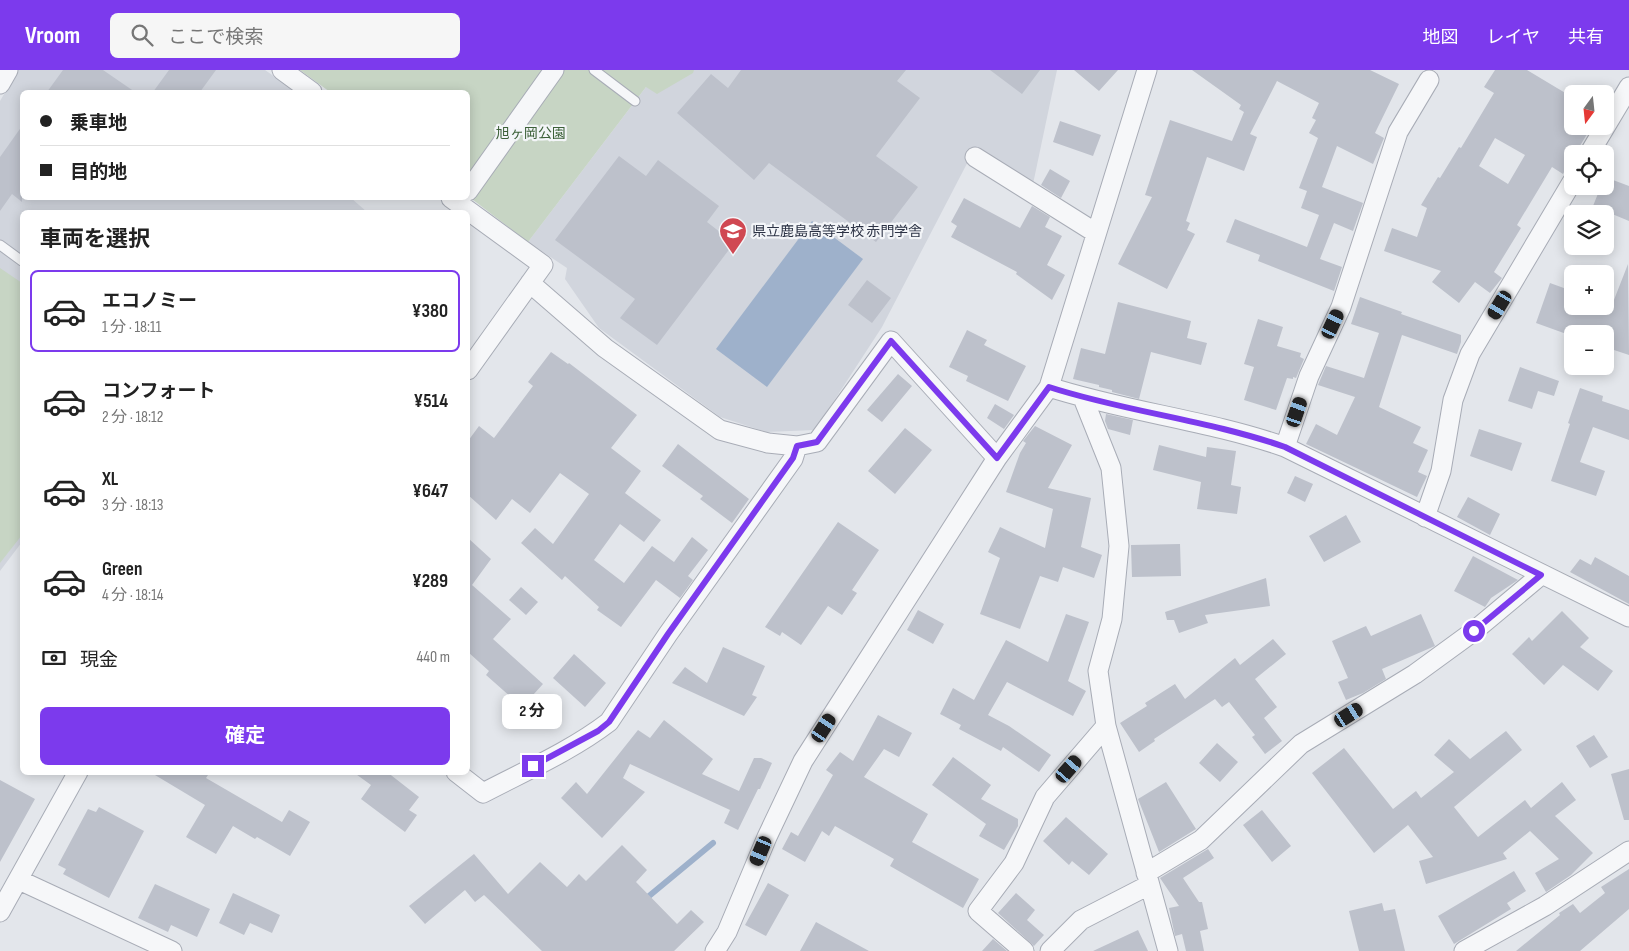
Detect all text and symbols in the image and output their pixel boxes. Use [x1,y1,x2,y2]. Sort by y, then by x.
search box [110,13,460,58]
text: Vroom [25,21,80,50]
icon: search [128,21,156,49]
text: ここで検索 [168,26,263,49]
text: 地図 [1423,27,1459,48]
text: レイヤ [1487,27,1540,48]
text: 共有 [1568,27,1604,48]
north arrow [1564,85,1614,135]
map controls [1564,85,1614,375]
text: 乗車地 [70,112,127,135]
park label: 旭ヶ岡公園 [496,125,566,142]
button: locate [1564,145,1614,195]
text: 目的地 [70,161,127,184]
button: layers [1564,205,1614,255]
school or university icon: 県立鹿島高等学校 赤門学舎 [718,216,748,255]
place label: 県立鹿島高等学校 赤門学舎 [752,223,922,240]
text: 車両を選択 [40,226,150,253]
button: + [1564,265,1614,315]
car [1485,288,1514,322]
icon: car [42,289,87,334]
text: エコノミー [102,290,197,313]
text: ¥380 [412,300,448,323]
car [1319,307,1346,341]
text: 1 分 · 18:11 [102,318,161,337]
button: − [1564,325,1614,375]
icon: car [42,379,87,424]
text: コンフォート [102,380,215,403]
text: ¥514 [413,390,448,413]
car [1285,395,1308,429]
text: 2 分 · 18:12 [102,408,163,427]
text: XL [102,468,118,491]
icon: car [42,469,87,514]
text: ¥647 [412,480,448,503]
text: 3 分 · 18:13 [102,496,163,515]
text: Green [102,558,142,581]
icon: car [42,559,87,604]
text: ¥289 [412,570,448,593]
text: 4 分 · 18:14 [102,586,163,605]
route start [1463,620,1485,642]
icon: cash [40,644,68,672]
text: 440 m [417,648,450,667]
text: 現金 [80,649,118,672]
callout: 2 分 [503,694,563,728]
car [1332,701,1365,729]
text: 2 分 [519,702,545,721]
button: 確定 [40,707,450,765]
car [809,711,838,745]
car [1053,753,1084,785]
route end [522,755,544,777]
car [748,834,773,868]

